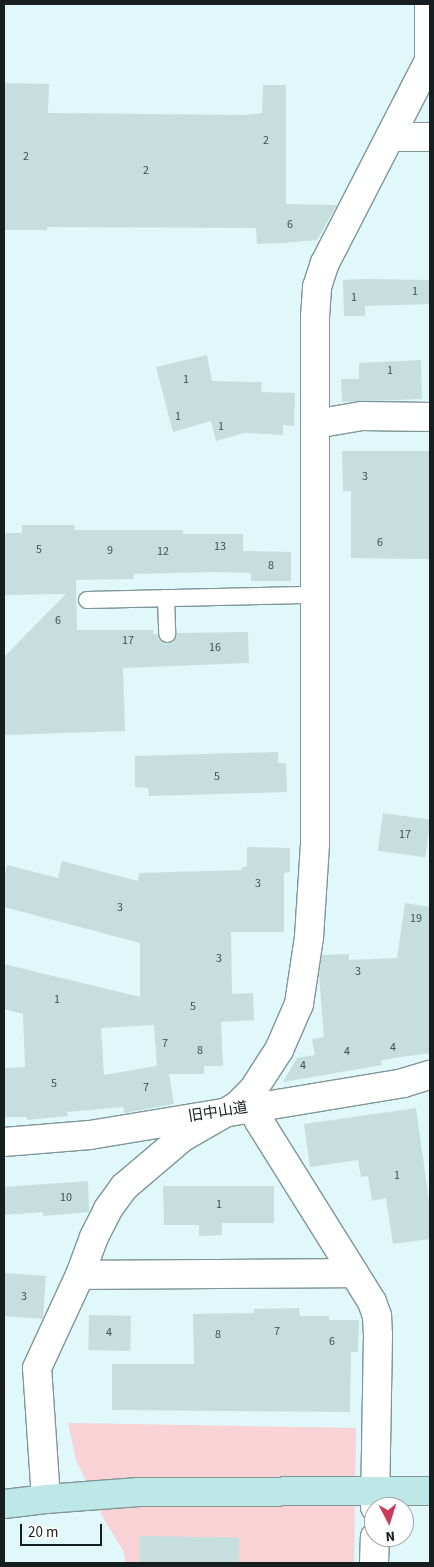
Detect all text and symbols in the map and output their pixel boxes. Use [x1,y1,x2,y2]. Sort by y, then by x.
house number: 2 [263,134,269,148]
house number: 2 [23,150,29,164]
house number: 2 [143,164,149,178]
house number: 6 [287,218,293,232]
house number: 1 [412,285,418,299]
house number: 1 [351,291,357,305]
house number: 1 [387,364,393,378]
house number: 1 [183,373,189,387]
house number: 1 [175,410,181,424]
house number: 1 [218,420,224,434]
house number: 3 [362,470,368,484]
house number: 6 [377,536,383,550]
house number: 13 [214,540,226,554]
house number: 5 [36,543,42,557]
house number: 9 [107,544,113,558]
house number: 12 [157,545,169,559]
house number: 8 [268,559,274,573]
house number: 6 [55,614,61,628]
house number: 17 [122,634,134,648]
house number: 16 [209,641,221,655]
house number: 5 [214,770,220,784]
house number: 17 [399,828,411,842]
house number: 3 [255,877,261,891]
house number: 3 [117,901,123,915]
house number: 19 [410,912,422,926]
house number: 3 [216,952,222,966]
house number: 3 [355,965,361,979]
house number: 1 [54,993,60,1007]
house number: 5 [190,1000,196,1014]
house number: 7 [162,1037,168,1051]
house number: 4 [390,1041,396,1055]
house number: 8 [197,1044,203,1058]
house number: 4 [344,1045,350,1059]
house number: 4 [300,1059,306,1073]
house number: 5 [51,1077,57,1091]
house number: 7 [143,1081,149,1095]
street label: 旧中山道 [187,1098,249,1126]
house number: 1 [394,1169,400,1183]
house number: 10 [60,1191,72,1205]
house number: 1 [216,1198,222,1212]
house number: 3 [21,1290,27,1304]
house number: 7 [274,1325,280,1339]
house number: 4 [106,1326,112,1340]
house number: 8 [215,1328,221,1342]
house number: 6 [329,1335,335,1349]
north arrow [364,1497,414,1547]
scale bar [22,1514,105,1546]
text: 20 m [28,1522,58,1543]
text: N [385,1526,396,1546]

